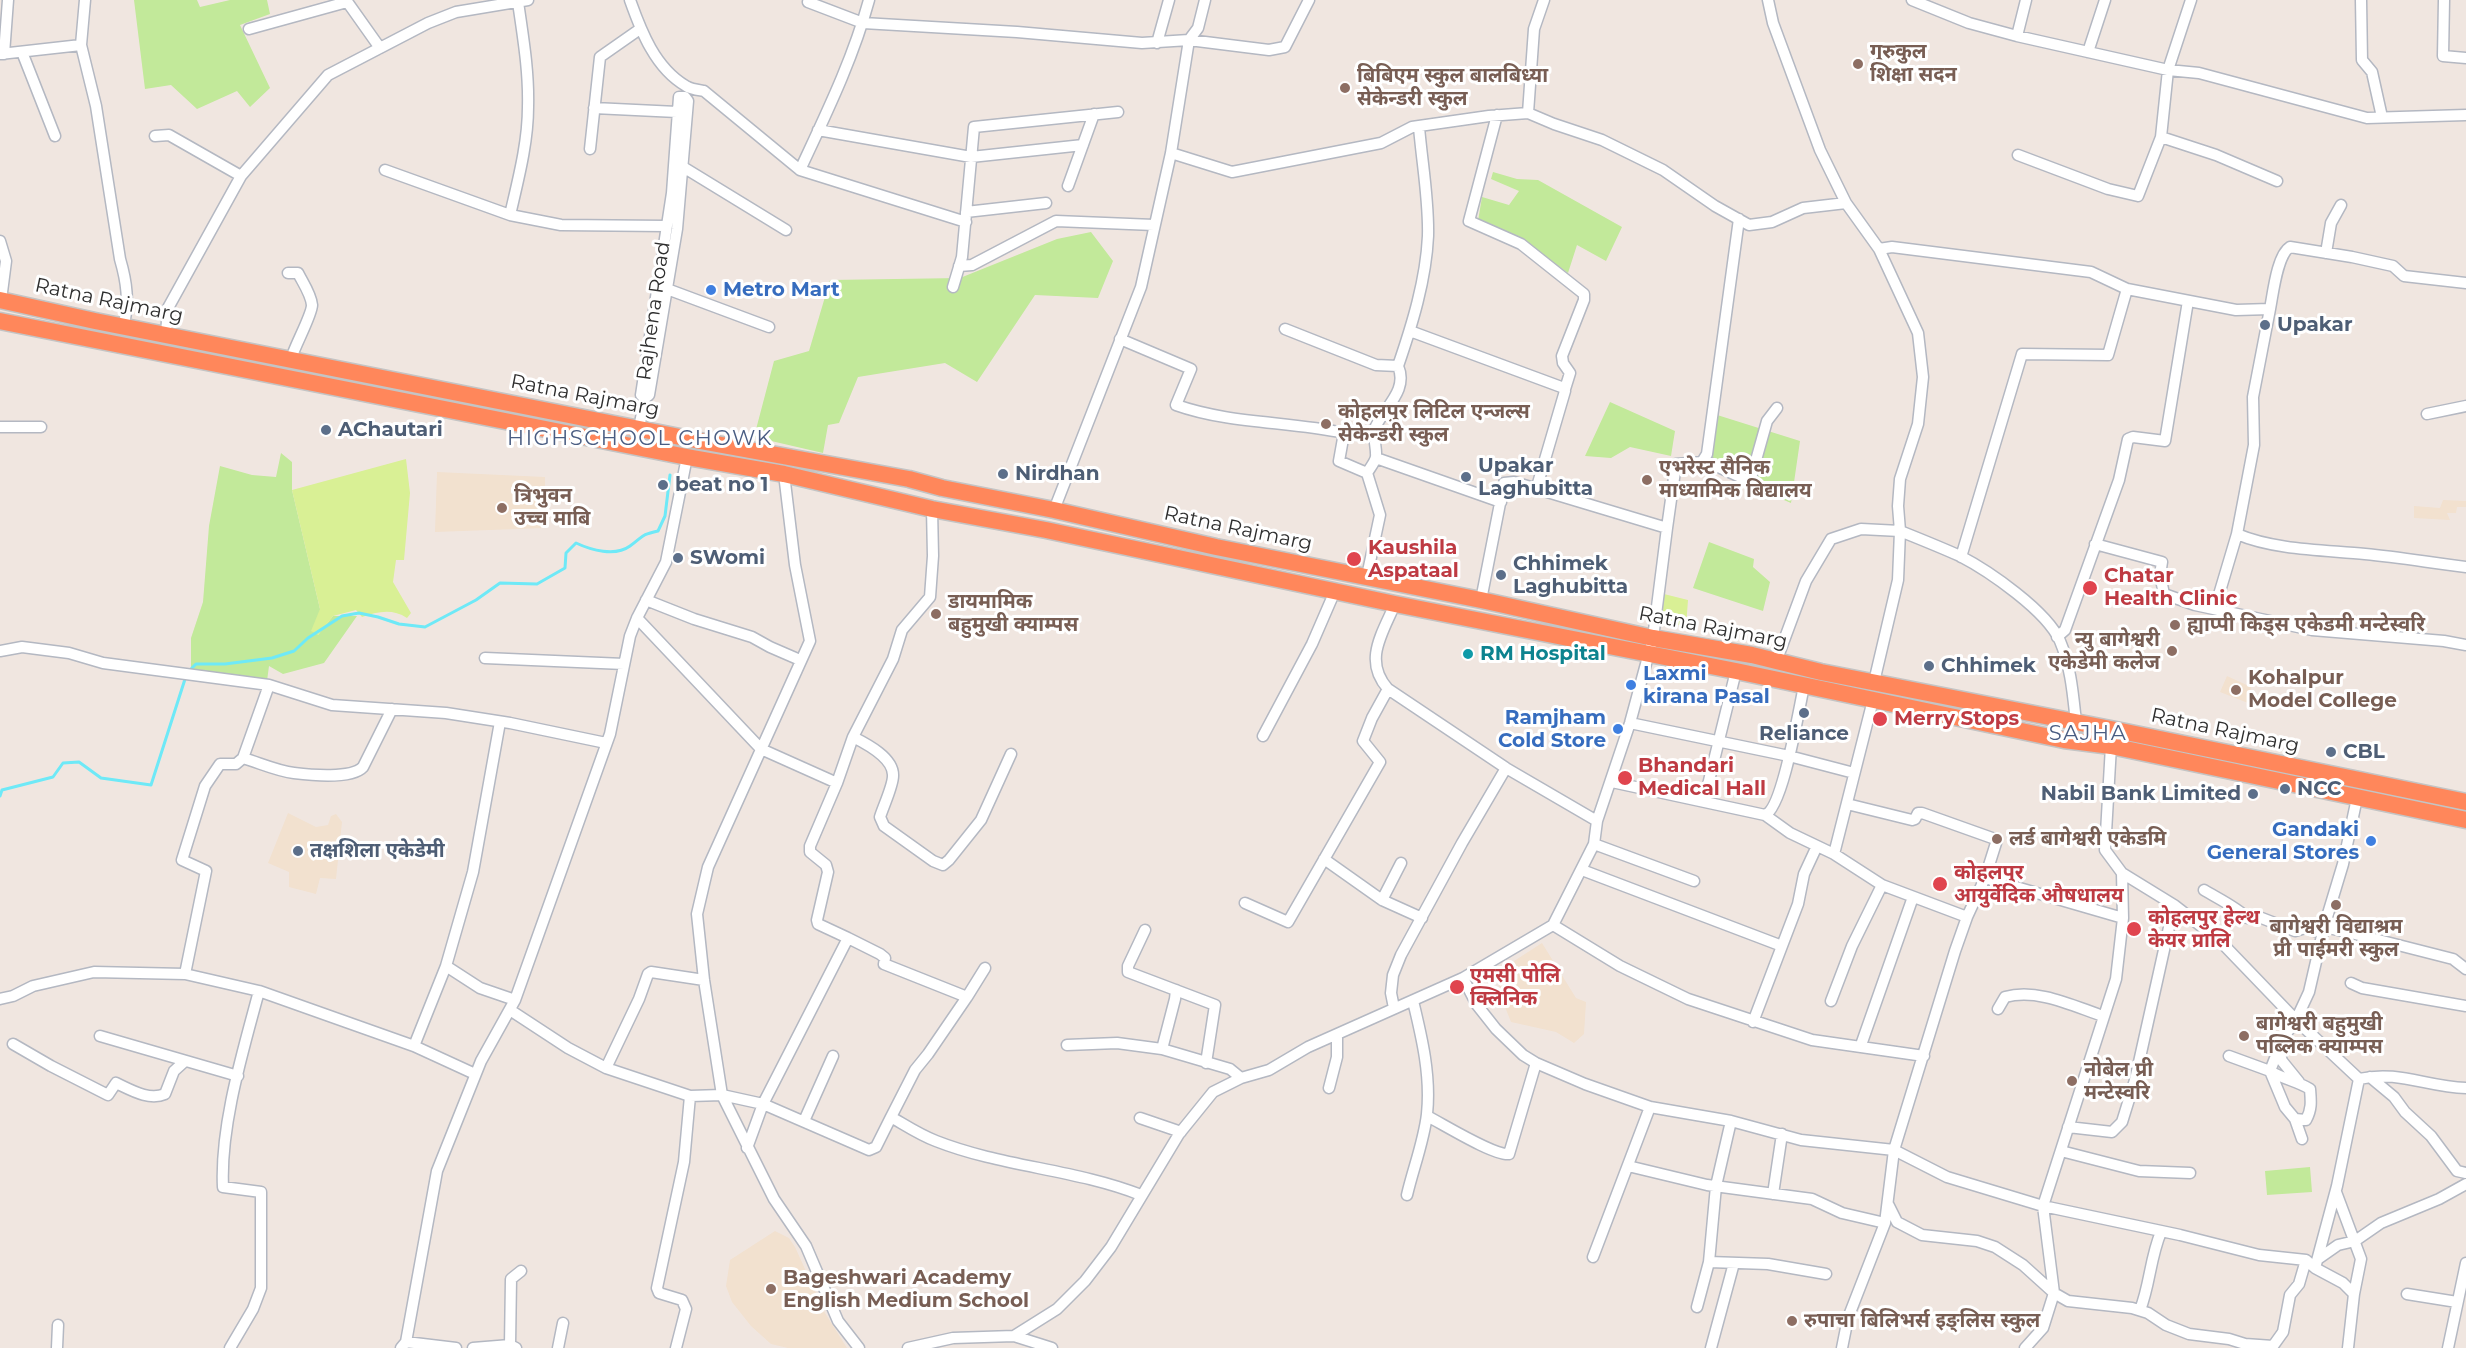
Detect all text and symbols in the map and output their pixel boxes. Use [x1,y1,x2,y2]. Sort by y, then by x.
place label: गुरुकुल शिक्षा सदन [1870,40,1957,87]
marker: गुरुकुल शिक्षा सदन [1851,57,1865,71]
place label: बिबिएम स्कुल बालबिध्या सेकेन्डरी स्कुल [1357,64,1548,111]
marker: बिबिएम स्कुल बालबिध्या सेकेन्डरी स्कुल [1338,81,1352,95]
street label: Rajhena Road [632,240,676,382]
street label: Ratna Rajmarg [33,274,185,328]
place label: Metro Mart [723,278,840,302]
marker: Metro Mart [704,283,718,297]
place label: Upakar [2277,313,2353,337]
marker: Upakar [2258,318,2272,332]
street label: Ratna Rajmarg [509,370,661,422]
place label: कोहलपुर लिटिल एन्जल्स सेकेन्डरी स्कुल [1338,400,1530,447]
marker: कोहलपुर लिटिल एन्जल्स सेकेन्डरी स्कुल [1319,417,1333,431]
place label: AChautari [338,418,443,442]
marker: AChautari [319,423,333,437]
district label: HIGHSCHOOL CHOWK [507,426,773,452]
place label: Upakar Laghubitta [1478,454,1593,501]
place label: एभरेस्ट सैनिक माध्यामिक बिद्यालय [1659,456,1812,503]
place label: Nirdhan [1015,462,1099,486]
marker: Nirdhan [996,467,1010,481]
marker: Upakar Laghubitta [1459,470,1473,484]
place label: beat no 1 [675,473,768,497]
marker: एभरेस्ट सैनिक माध्यामिक बिद्यालय [1640,473,1654,487]
marker: beat no 1 [656,478,670,492]
place label: त्रिभुवन उच्च माबि [514,484,590,531]
marker: त्रिभुवन उच्च माबि [495,501,509,515]
street label: Ratna Rajmarg [1162,502,1314,556]
place label: Kaushila Aspataal [1368,536,1459,583]
place label: SWomi [690,546,765,570]
marker: Kaushila Aspataal [1345,550,1363,568]
marker: SWomi [671,551,685,565]
place label: Chhimek Laghubitta [1513,552,1628,599]
place label: Chatar Health Clinic [2104,564,2237,611]
marker: Chhimek Laghubitta [1494,568,1508,582]
marker: Chatar Health Clinic [2081,579,2099,597]
place label: डायमामिक बहुमुखी क्याम्पस [948,590,1078,637]
street label: Ratna Rajmarg [1637,602,1789,654]
marker: डायमामिक बहुमुखी क्याम्पस [929,607,943,621]
place label: ह्याप्पी किड्स एकेडमी मन्टेस्वरि [2187,613,2425,637]
marker: ह्याप्पी किड्स एकेडमी मन्टेस्वरि [2168,618,2182,632]
place label: न्यु बागेश्वरी एकेडेमी कलेज [2048,628,2160,675]
place label: RM Hospital [1480,642,1606,666]
marker: न्यु बागेश्वरी एकेडेमी कलेज [2165,644,2179,658]
marker: RM Hospital [1461,647,1475,661]
place label: Chhimek [1941,654,2036,678]
marker: Chhimek [1922,659,1936,673]
place label: Laxmi kirana Pasal [1643,662,1770,709]
place label: Kohalpur Model College [2248,666,2397,713]
marker: Laxmi kirana Pasal [1624,678,1638,692]
marker: Kohalpur Model College [2229,683,2243,697]
street label: Ratna Rajmarg [2149,704,2301,758]
place label: Ramjham Cold Store [1498,706,1606,753]
marker: Reliance [1797,706,1811,720]
place label: Merry Stops [1894,707,2019,731]
marker: Merry Stops [1871,710,1889,728]
district label: SAJHA [2049,721,2127,747]
marker: Ramjham Cold Store [1611,722,1625,736]
place label: Reliance [1759,722,1849,746]
place label: CBL [2343,740,2385,764]
marker: CBL [2324,745,2338,759]
place label: Bhandari Medical Hall [1638,754,1766,801]
marker: Bhandari Medical Hall [1616,769,1634,787]
place label: NCC [2297,777,2341,801]
place label: Nabil Bank Limited [2041,782,2241,806]
marker: NCC [2278,782,2292,796]
marker: Nabil Bank Limited [2246,787,2260,801]
place label: Gandaki General Stores [2207,818,2359,865]
place label: लर्ड बागेश्वरी एकेडमि [2009,827,2166,851]
marker: लर्ड बागेश्वरी एकेडमि [1990,832,2004,846]
marker: Gandaki General Stores [2364,834,2378,848]
place label: तक्षशिला एकेडेमी [310,839,445,863]
marker: तक्षशिला एकेडेमी [291,844,305,858]
place label: कोहलपुर आयुर्वेदिक औषधालय [1954,861,2124,908]
marker: कोहलपुर आयुर्वेदिक औषधालय [1931,875,1949,893]
marker: बागेश्वरी विद्याश्रम प्री पाईमरी स्कुल [2329,898,2343,912]
place label: कोहलपुर हेल्थ केयर प्रालि [2148,906,2260,953]
place label: बागेश्वरी विद्याश्रम प्री पाईमरी स्कुल [2269,915,2403,962]
marker: कोहलपुर हेल्थ केयर प्रालि [2125,920,2143,938]
place label: एमसी पोलि क्लिनिक [1470,964,1560,1011]
marker: एमसी पोलि क्लिनिक [1448,978,1466,996]
place label: बागेश्वरी बहुमुखी पब्लिक क्याम्पस [2256,1012,2383,1059]
marker: बागेश्वरी बहुमुखी पब्लिक क्याम्पस [2237,1029,2251,1043]
place label: नोबेल प्री मन्टेस्वरि [2084,1058,2153,1105]
marker: नोबेल प्री मन्टेस्वरि [2065,1074,2079,1088]
place label: Bageshwari Academy English Medium School [783,1266,1029,1313]
marker: Bageshwari Academy English Medium School [764,1282,778,1296]
place label: रुपाचा बिलिभर्स इङ्लिस स्कुल [1804,1309,2040,1333]
marker: रुपाचा बिलिभर्स इङ्लिस स्कुल [1785,1314,1799,1328]

